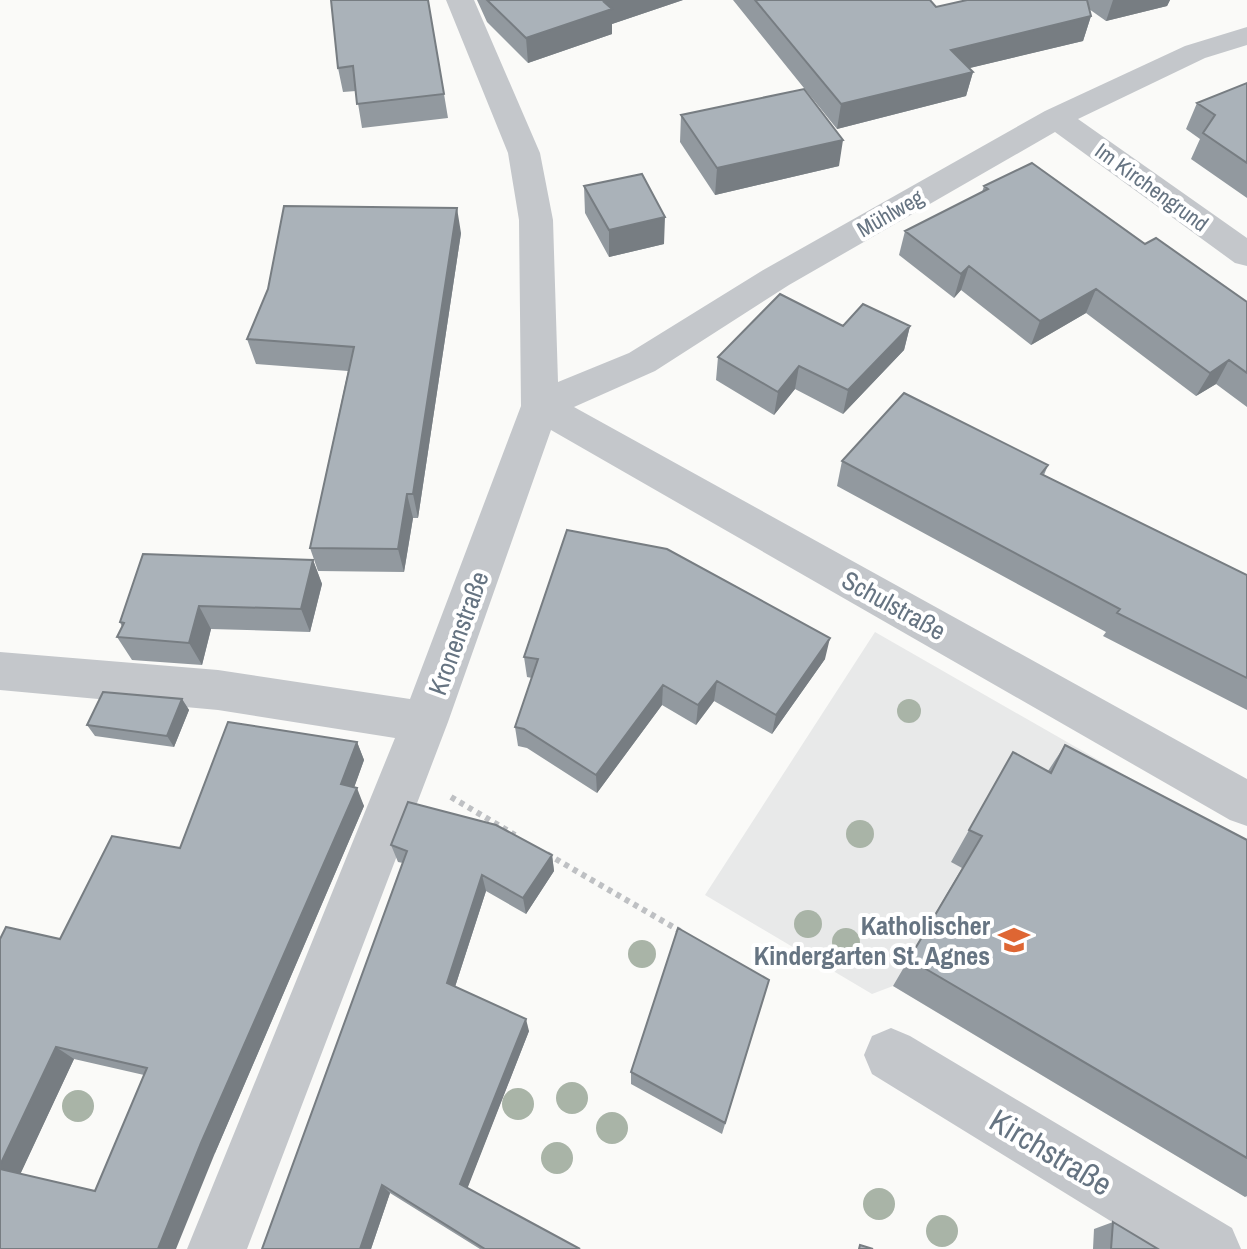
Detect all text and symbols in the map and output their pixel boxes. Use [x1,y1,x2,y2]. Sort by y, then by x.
street label: Im Kirchengrund [1089,136,1215,238]
street label: Mühlweg [851,182,929,244]
street label: Schulstraße [836,562,952,648]
street label: Kronenstraße [419,566,497,700]
place label: Katholischer Kindergarten St. Agnes [754,908,991,973]
school or university icon: Katholischer Kindergarten St. Agnes [997,923,1031,957]
street label: Kirchstraße [982,1099,1120,1205]

